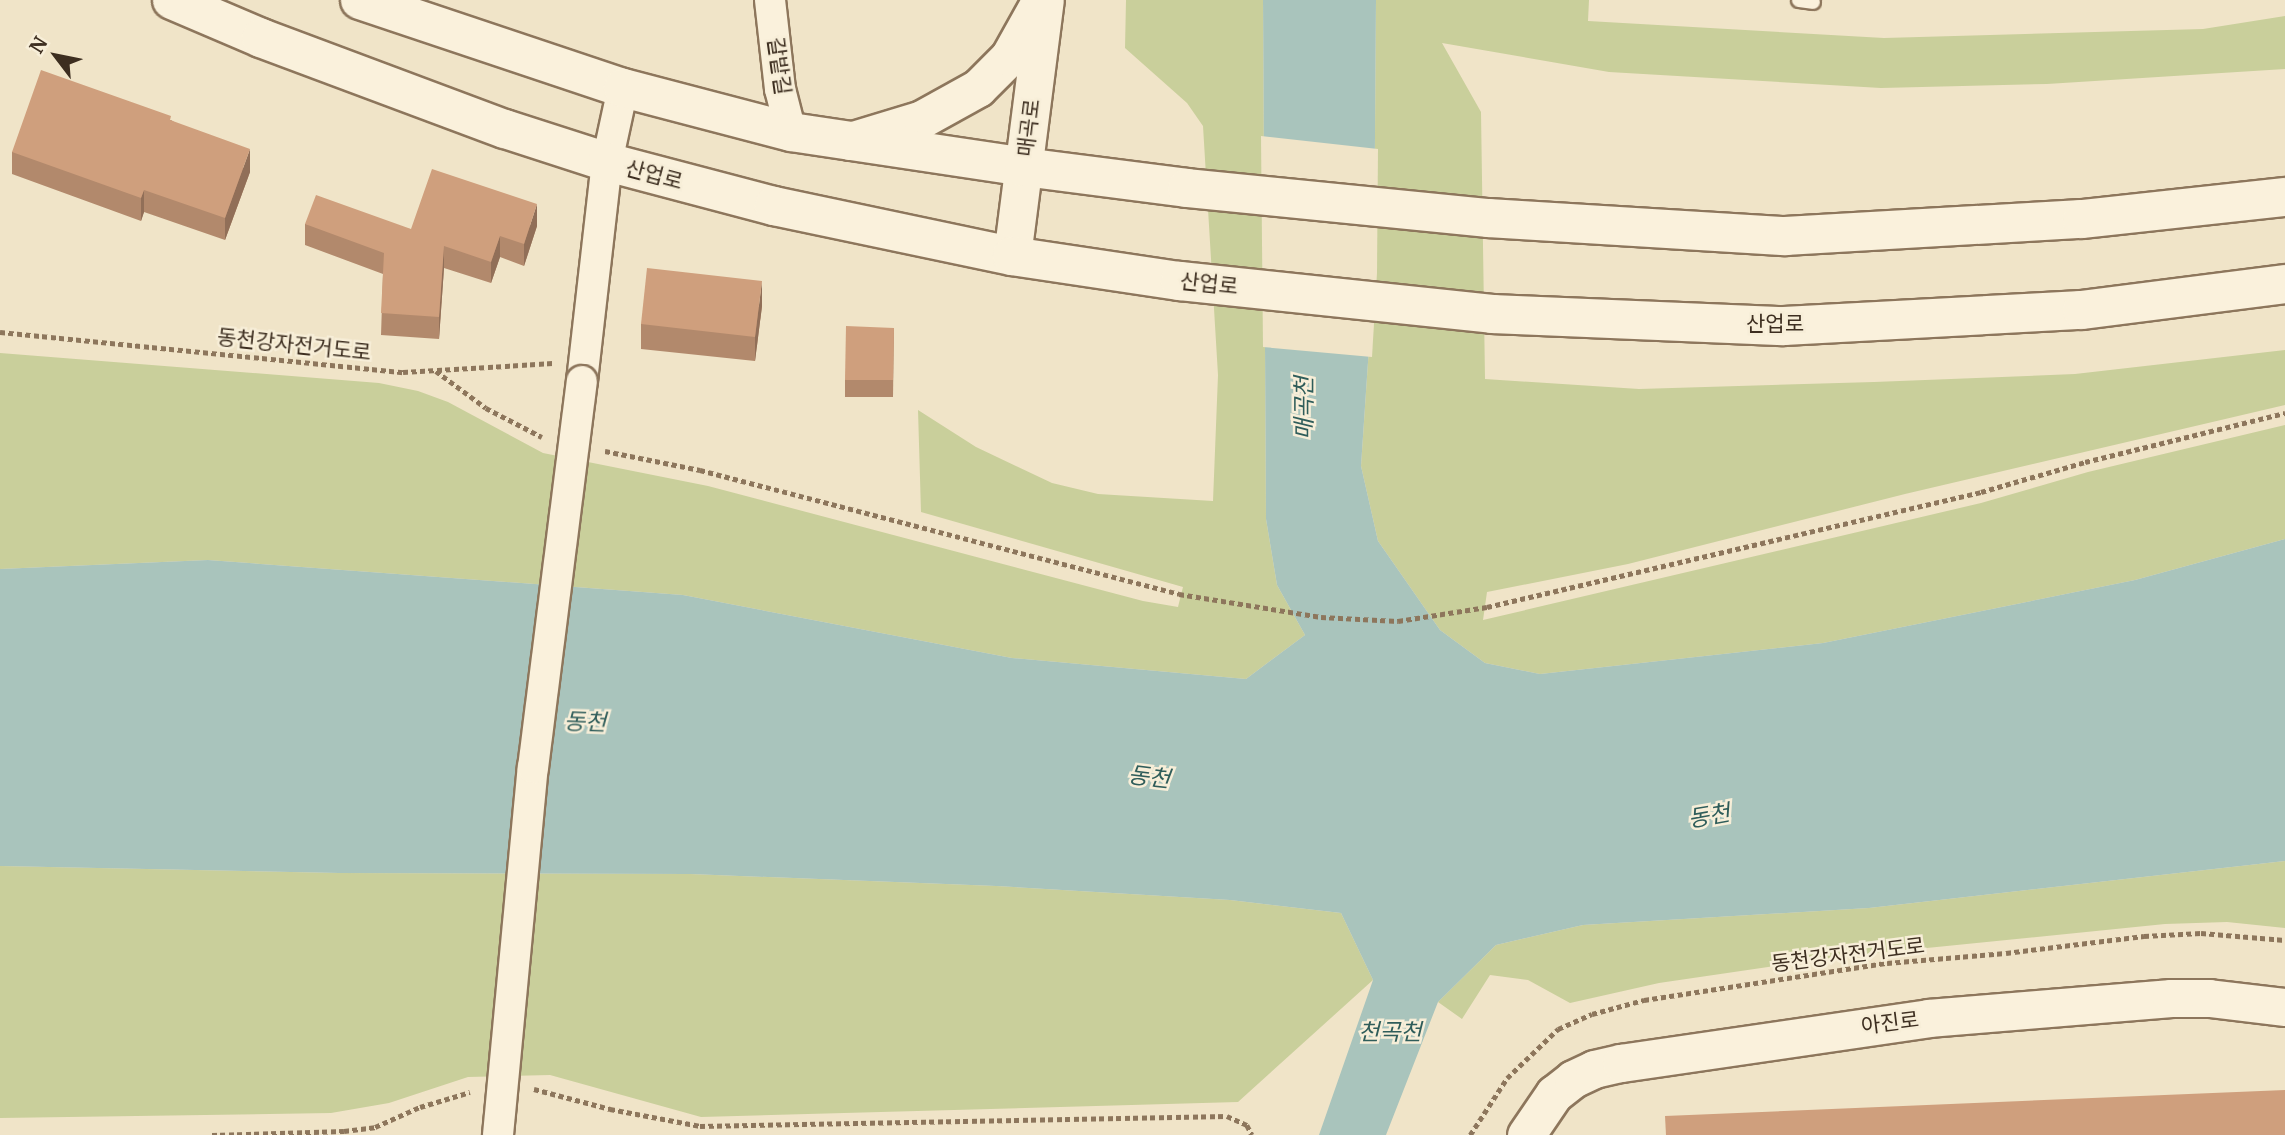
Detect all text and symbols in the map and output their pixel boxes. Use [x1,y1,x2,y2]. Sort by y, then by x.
north arrow [21,21,91,91]
text: N [24,32,52,58]
street label: 갈밭길 [762,36,796,96]
street label: 매곡로 [1013,98,1045,158]
street label: 산업로 [623,155,685,195]
street label: 산업로 [1179,268,1239,300]
street label: 산업로 [1746,311,1804,337]
street label: 동천강자전거도로 [216,324,372,366]
water label: 매곡천 [1290,376,1318,440]
water label: 동천 [563,707,607,737]
water label: 동천 [1126,761,1172,793]
water label: 동천 [1686,799,1732,833]
street label: 동천강자전거도로 [1770,933,1926,977]
street label: 아진로 [1860,1007,1920,1039]
water label: 천곡천 [1358,1018,1422,1046]

